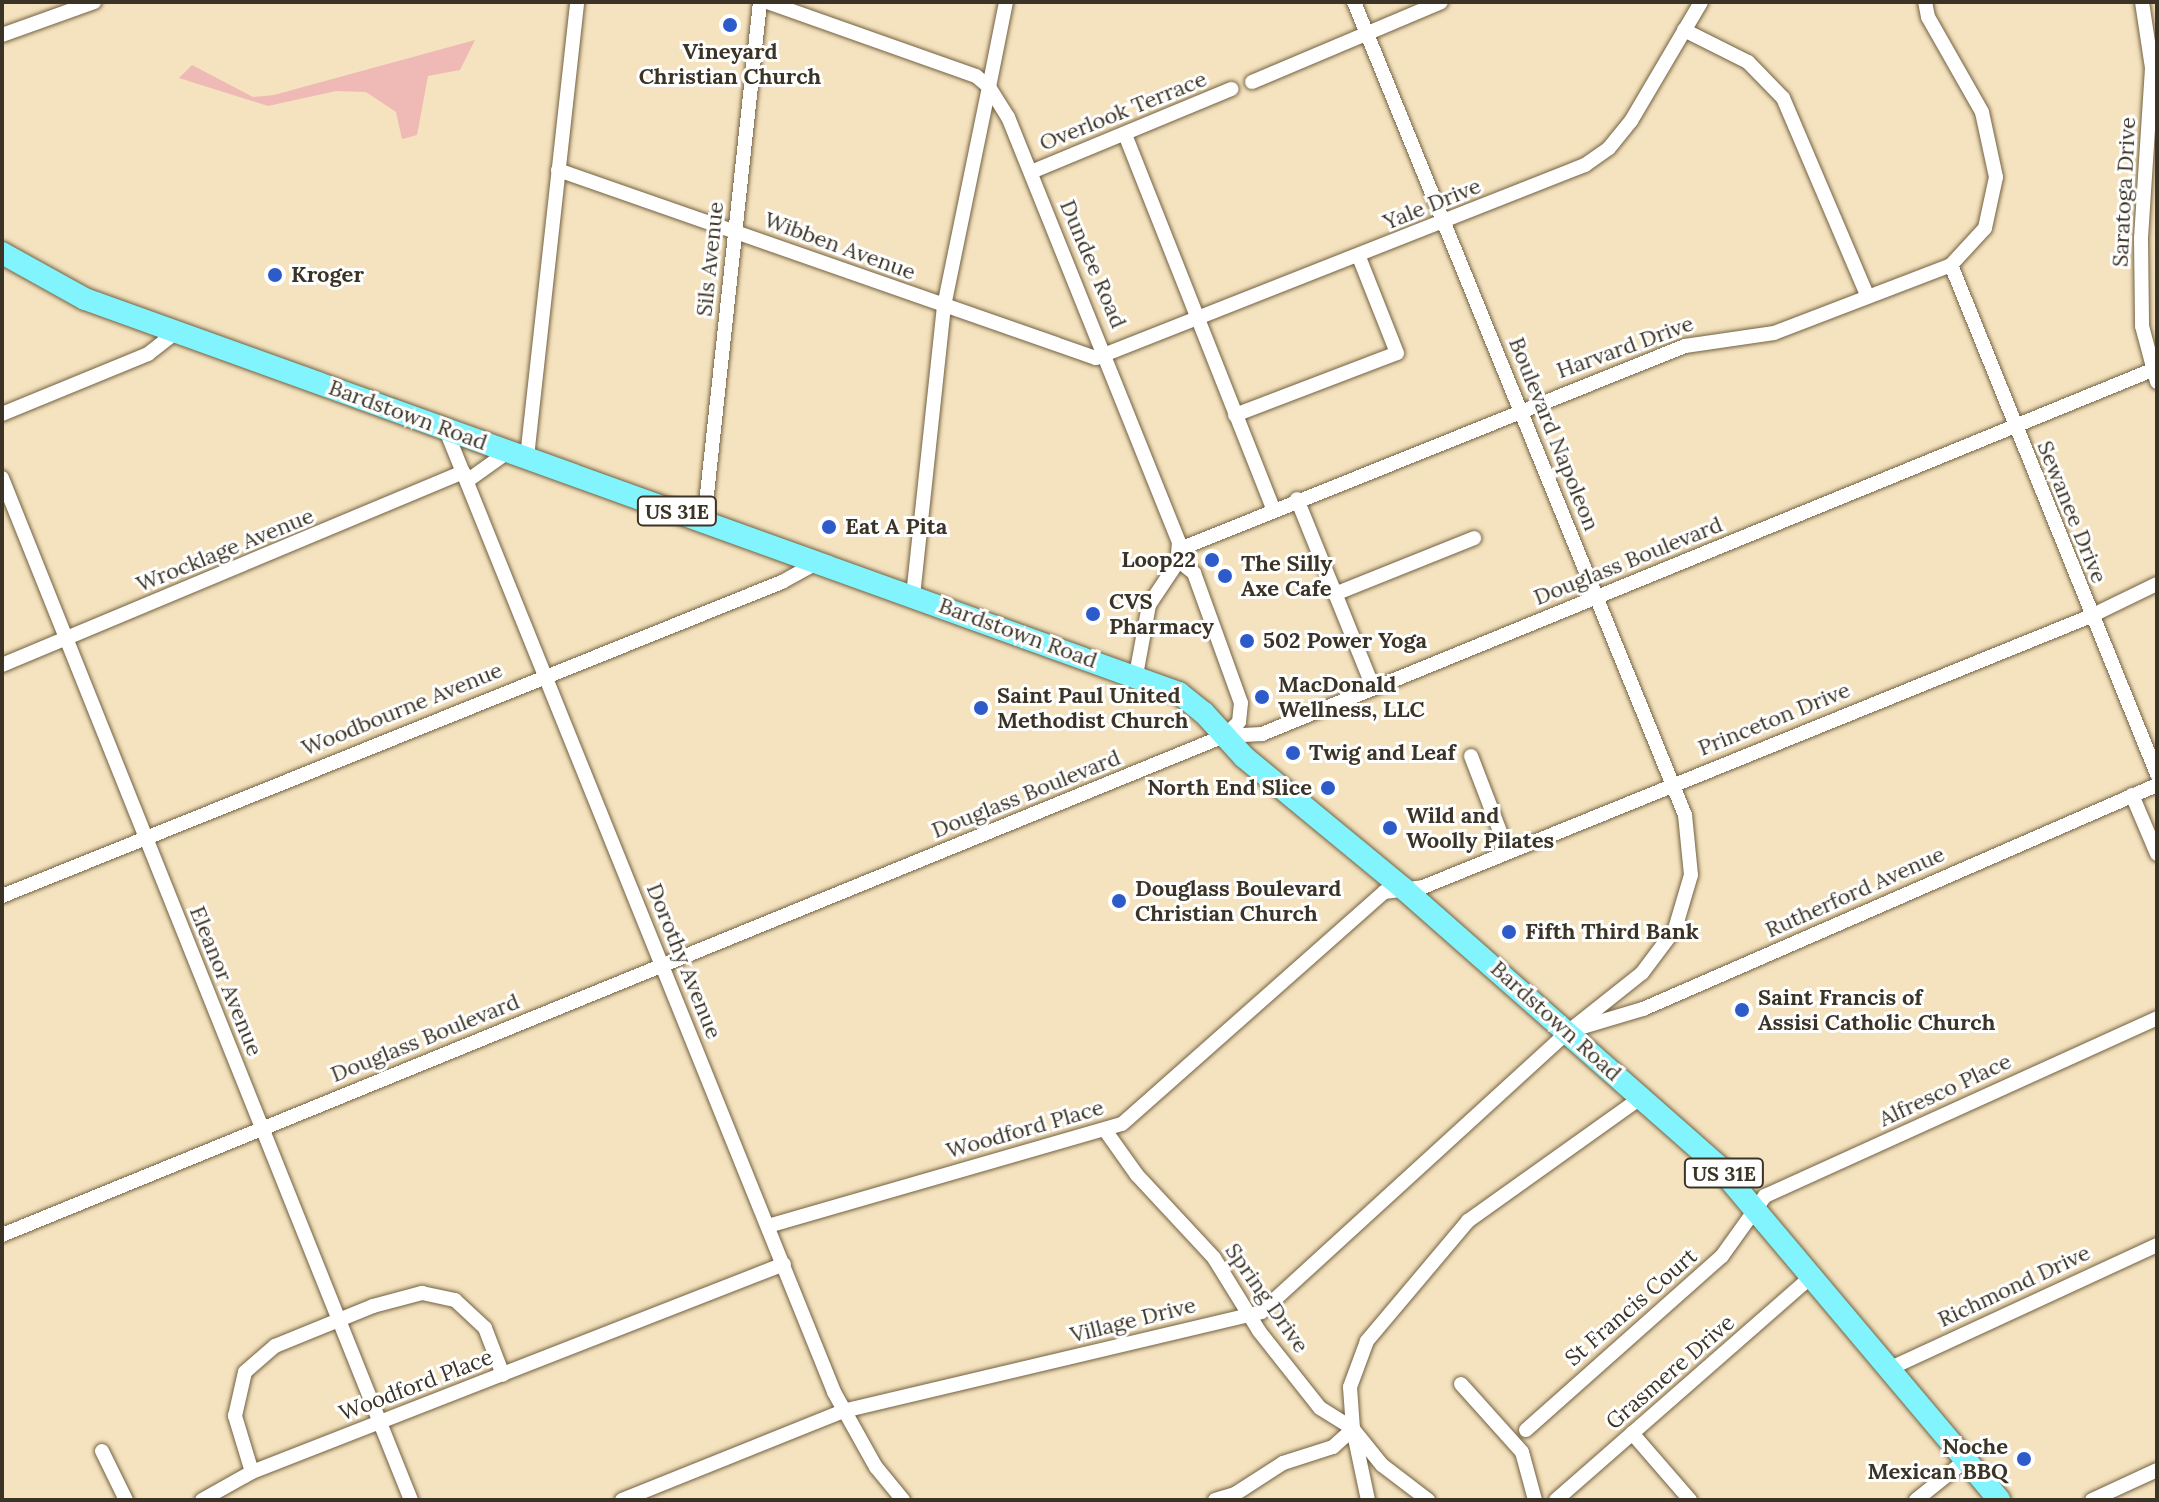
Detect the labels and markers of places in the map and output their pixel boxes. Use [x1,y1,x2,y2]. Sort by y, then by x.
marker: Vineyard Christian Church [721,16,739,34]
place label: Vineyard Christian Church [639,38,821,90]
place label: Kroger [291,262,364,288]
marker: Kroger [266,266,284,284]
place label: Eat A Pita [845,514,947,540]
marker: Eat A Pita [820,518,838,536]
place label: Loop22 [1121,547,1196,573]
place label: The Silly Axe Cafe [1241,550,1332,602]
marker: Loop22 [1203,551,1221,569]
marker: The Silly Axe Cafe [1216,567,1234,585]
place label: CVS Pharmacy [1109,588,1214,640]
marker: CVS Pharmacy [1084,605,1102,623]
place label: 502 Power Yoga [1263,628,1427,654]
marker: 502 Power Yoga [1238,632,1256,650]
place label: MacDonald Wellness, LLC [1278,671,1425,722]
place label: Saint Paul United Methodist Church [997,682,1188,734]
marker: MacDonald Wellness, LLC [1253,688,1271,706]
marker: Saint Paul United Methodist Church [972,699,990,717]
place label: Twig and Leaf [1309,740,1456,766]
marker: Twig and Leaf [1284,744,1302,762]
place label: North End Slice [1147,775,1312,801]
marker: North End Slice [1319,779,1337,797]
place label: Wild and Woolly Pilates [1406,802,1554,854]
marker: Wild and Woolly Pilates [1381,819,1399,837]
place label: Douglass Boulevard Christian Church [1135,875,1341,926]
marker: Douglass Boulevard Christian Church [1110,892,1128,910]
place label: Fifth Third Bank [1525,919,1699,945]
marker: Fifth Third Bank [1500,923,1518,941]
place label: Saint Francis of Assisi Catholic Church [1758,984,1995,1036]
marker: Saint Francis of Assisi Catholic Church [1733,1001,1751,1019]
place label: Noche Mexican BBQ [1868,1433,2008,1484]
marker: Noche Mexican BBQ [2015,1450,2033,1468]

